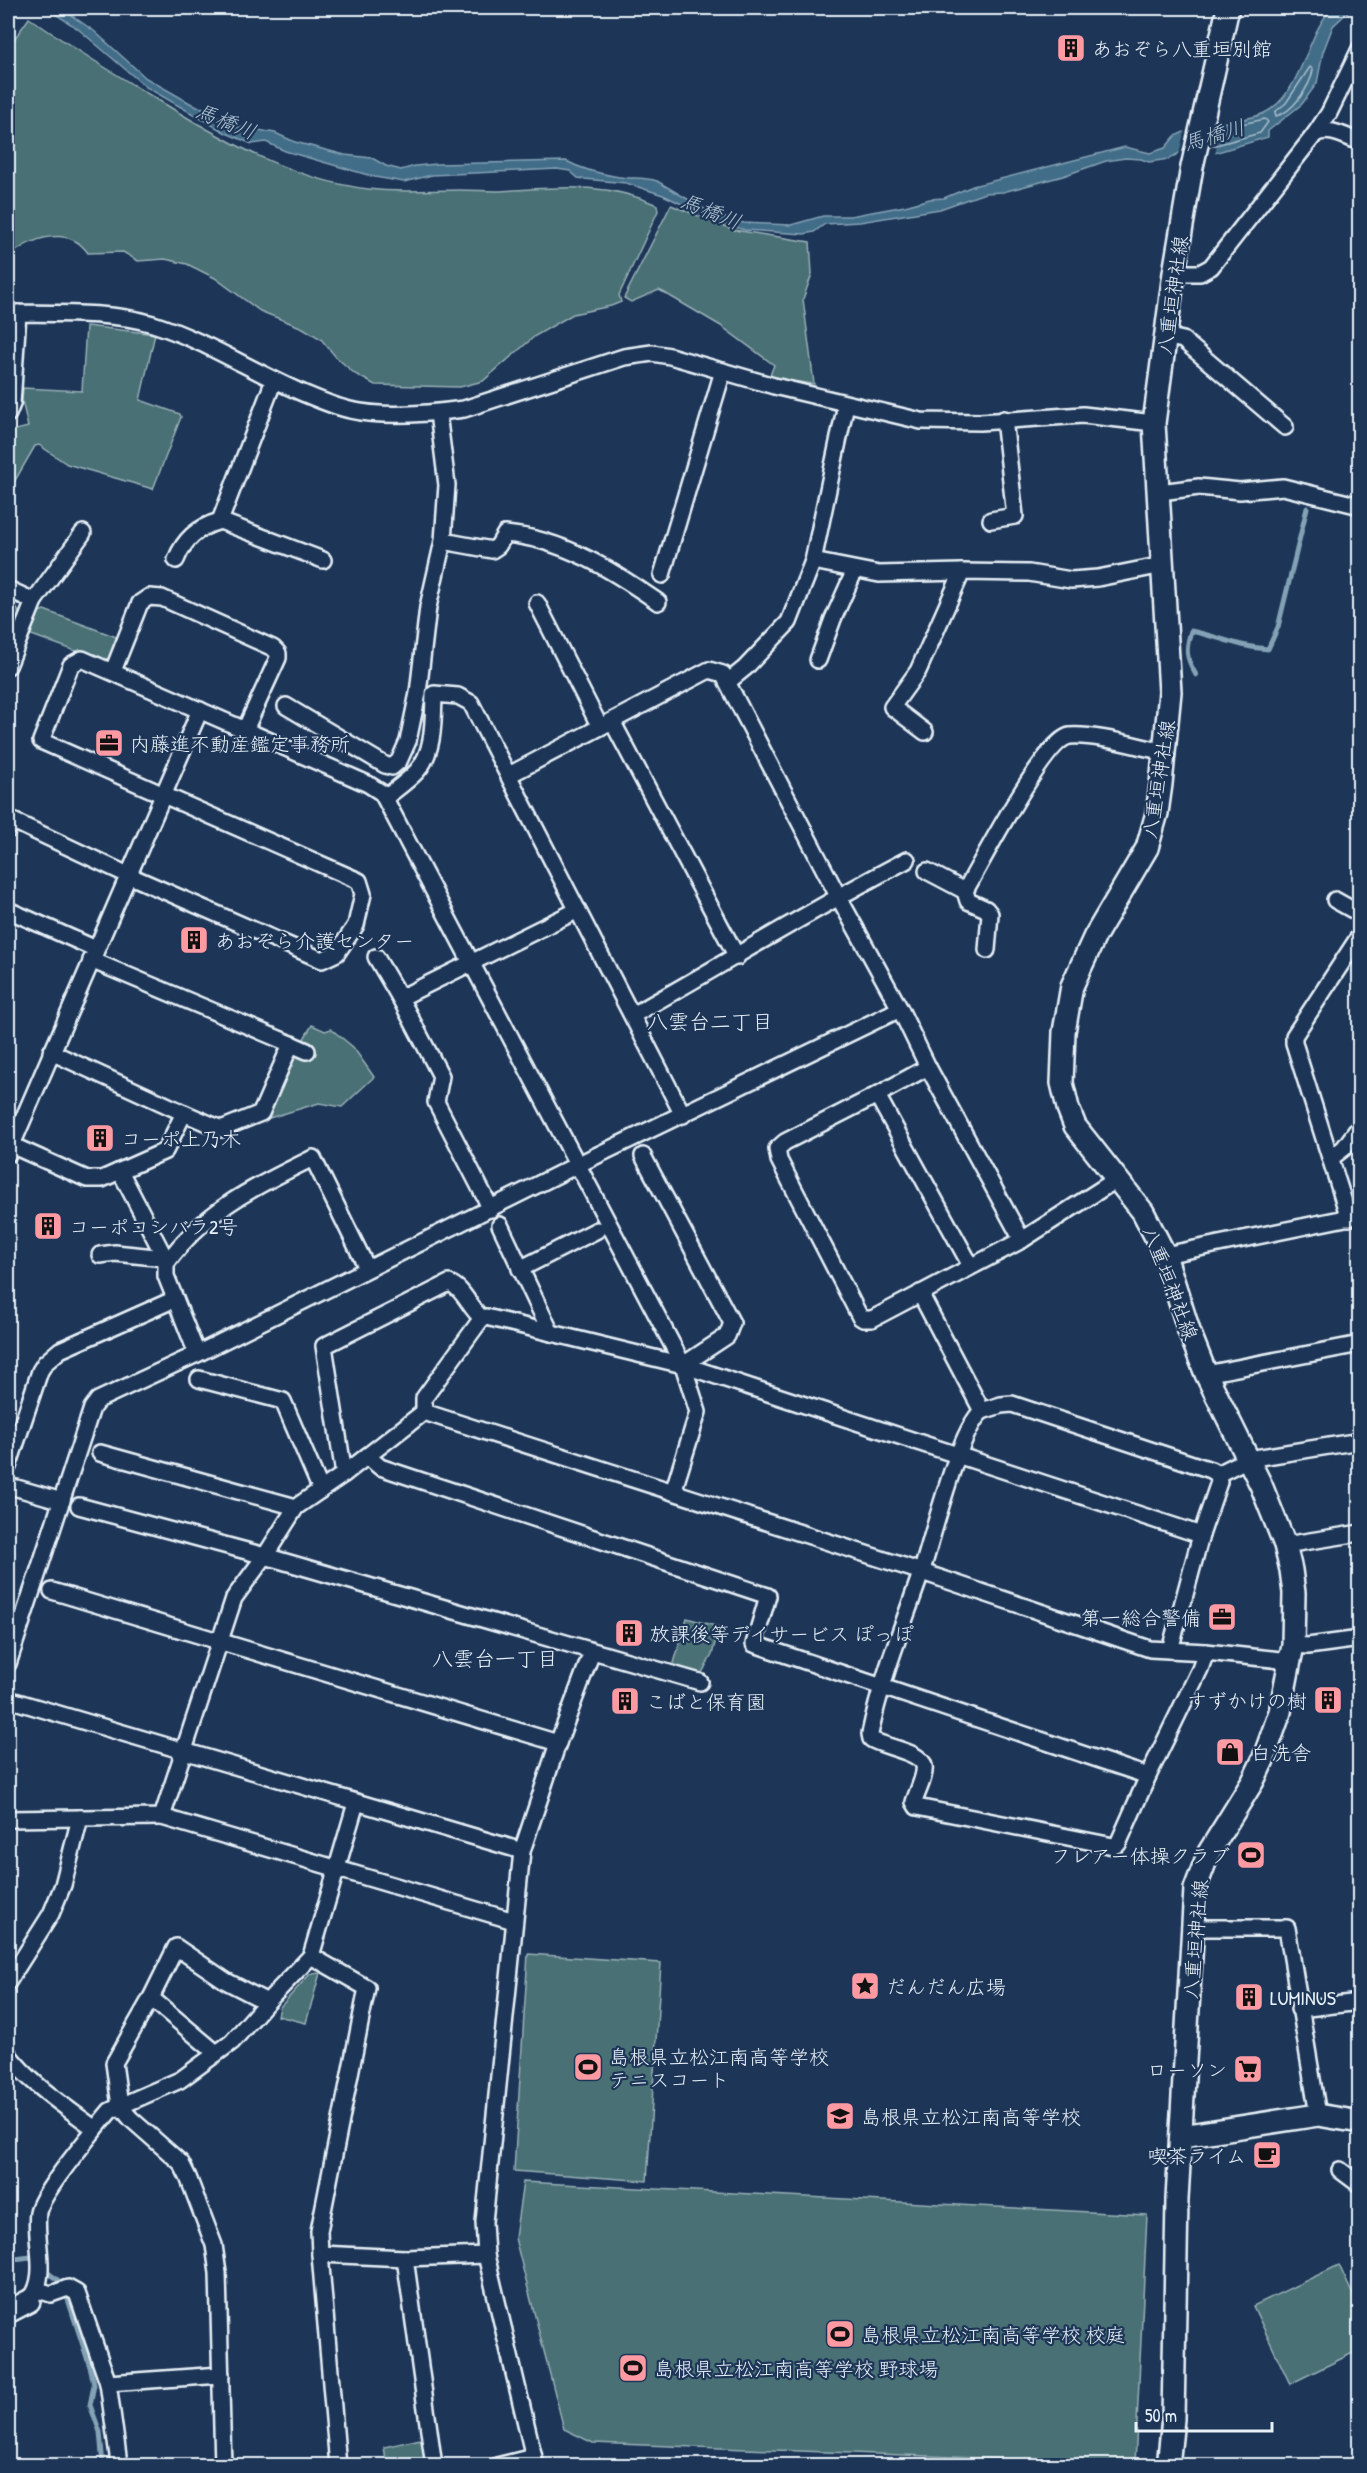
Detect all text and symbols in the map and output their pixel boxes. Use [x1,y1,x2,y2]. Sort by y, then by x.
building icon: あおぞら八重垣別館 [1055,32,1087,64]
place label: あおぞら八重垣別館 [1092,35,1272,62]
water label: 馬橋川 [191,96,261,146]
water label: 馬橋川 [1180,112,1248,158]
water label: 馬橋川 [676,186,746,236]
street label: 八重垣神社線 [1150,234,1194,356]
street label: 八重垣神社線 [1135,718,1181,840]
office icon: 内藤進不動産鑑定事務所 [93,727,125,759]
place label: 内藤進不動産鑑定事務所 [130,730,350,757]
building icon: あおぞら介護センター [178,924,210,956]
place label: あおぞら介護センター [215,927,414,954]
district label: 八雲台二丁目 [647,1007,773,1036]
building icon: コーポ上乃木 [84,1122,116,1154]
place label: コーポ上乃木 [121,1125,241,1152]
building icon: コーポコシバラ2号 [32,1210,64,1242]
place label: コーポコシバラ2号 [69,1213,238,1240]
street label: 八重垣神社線 [1137,1222,1205,1344]
office icon: 第一総合警備 [1206,1601,1238,1633]
place label: 第一総合警備 [1081,1604,1201,1631]
building icon: 放課後等デイサービス ぽっぽ [613,1617,645,1649]
place label: 放課後等デイサービス ぽっぽ [650,1620,914,1647]
district label: 八雲台一丁目 [432,1644,558,1673]
building icon: すずかけの樹 [1312,1684,1344,1716]
building icon: こばと保育園 [609,1685,641,1717]
place label: すずかけの樹 [1187,1687,1307,1714]
place label: こばと保育園 [646,1688,766,1715]
shop icon: 白洗舎 [1214,1736,1246,1768]
place label: 白洗舎 [1251,1739,1311,1766]
sports icon: フレアー体操クラブ [1235,1839,1267,1871]
place label: フレアー体操クラブ [1051,1842,1230,1869]
street label: 八重垣神社線 [1176,1878,1214,2000]
place icon: だんだん広場 [849,1970,881,2002]
place label: だんだん広場 [886,1973,1006,2000]
building icon: LUMINUS [1233,1981,1265,2013]
place label: LUMINUS [1270,1984,1336,2011]
place label: 島根県立松江南高等学校 テニスコート [609,2043,829,2093]
sports icon: 島根県立松江南高等学校 テニスコート [572,2051,604,2083]
supermarket icon: ローソン [1232,2053,1264,2085]
place label: ローソン [1147,2056,1227,2083]
school or university icon: 島根県立松江南高等学校 [824,2100,856,2132]
place label: 島根県立松江南高等学校 [861,2103,1081,2130]
cafe icon: 喫茶ライム [1251,2139,1283,2171]
place label: 喫茶ライム [1148,2142,1246,2169]
sports icon: 島根県立松江南高等学校 校庭 [824,2318,856,2350]
place label: 島根県立松江南高等学校 校庭 [861,2321,1126,2348]
sports icon: 島根県立松江南高等学校 野球場 [617,2352,649,2384]
place label: 島根県立松江南高等学校 野球場 [654,2355,939,2382]
scale bar [1136,2395,1272,2433]
text: 50 m [1145,2403,1177,2428]

